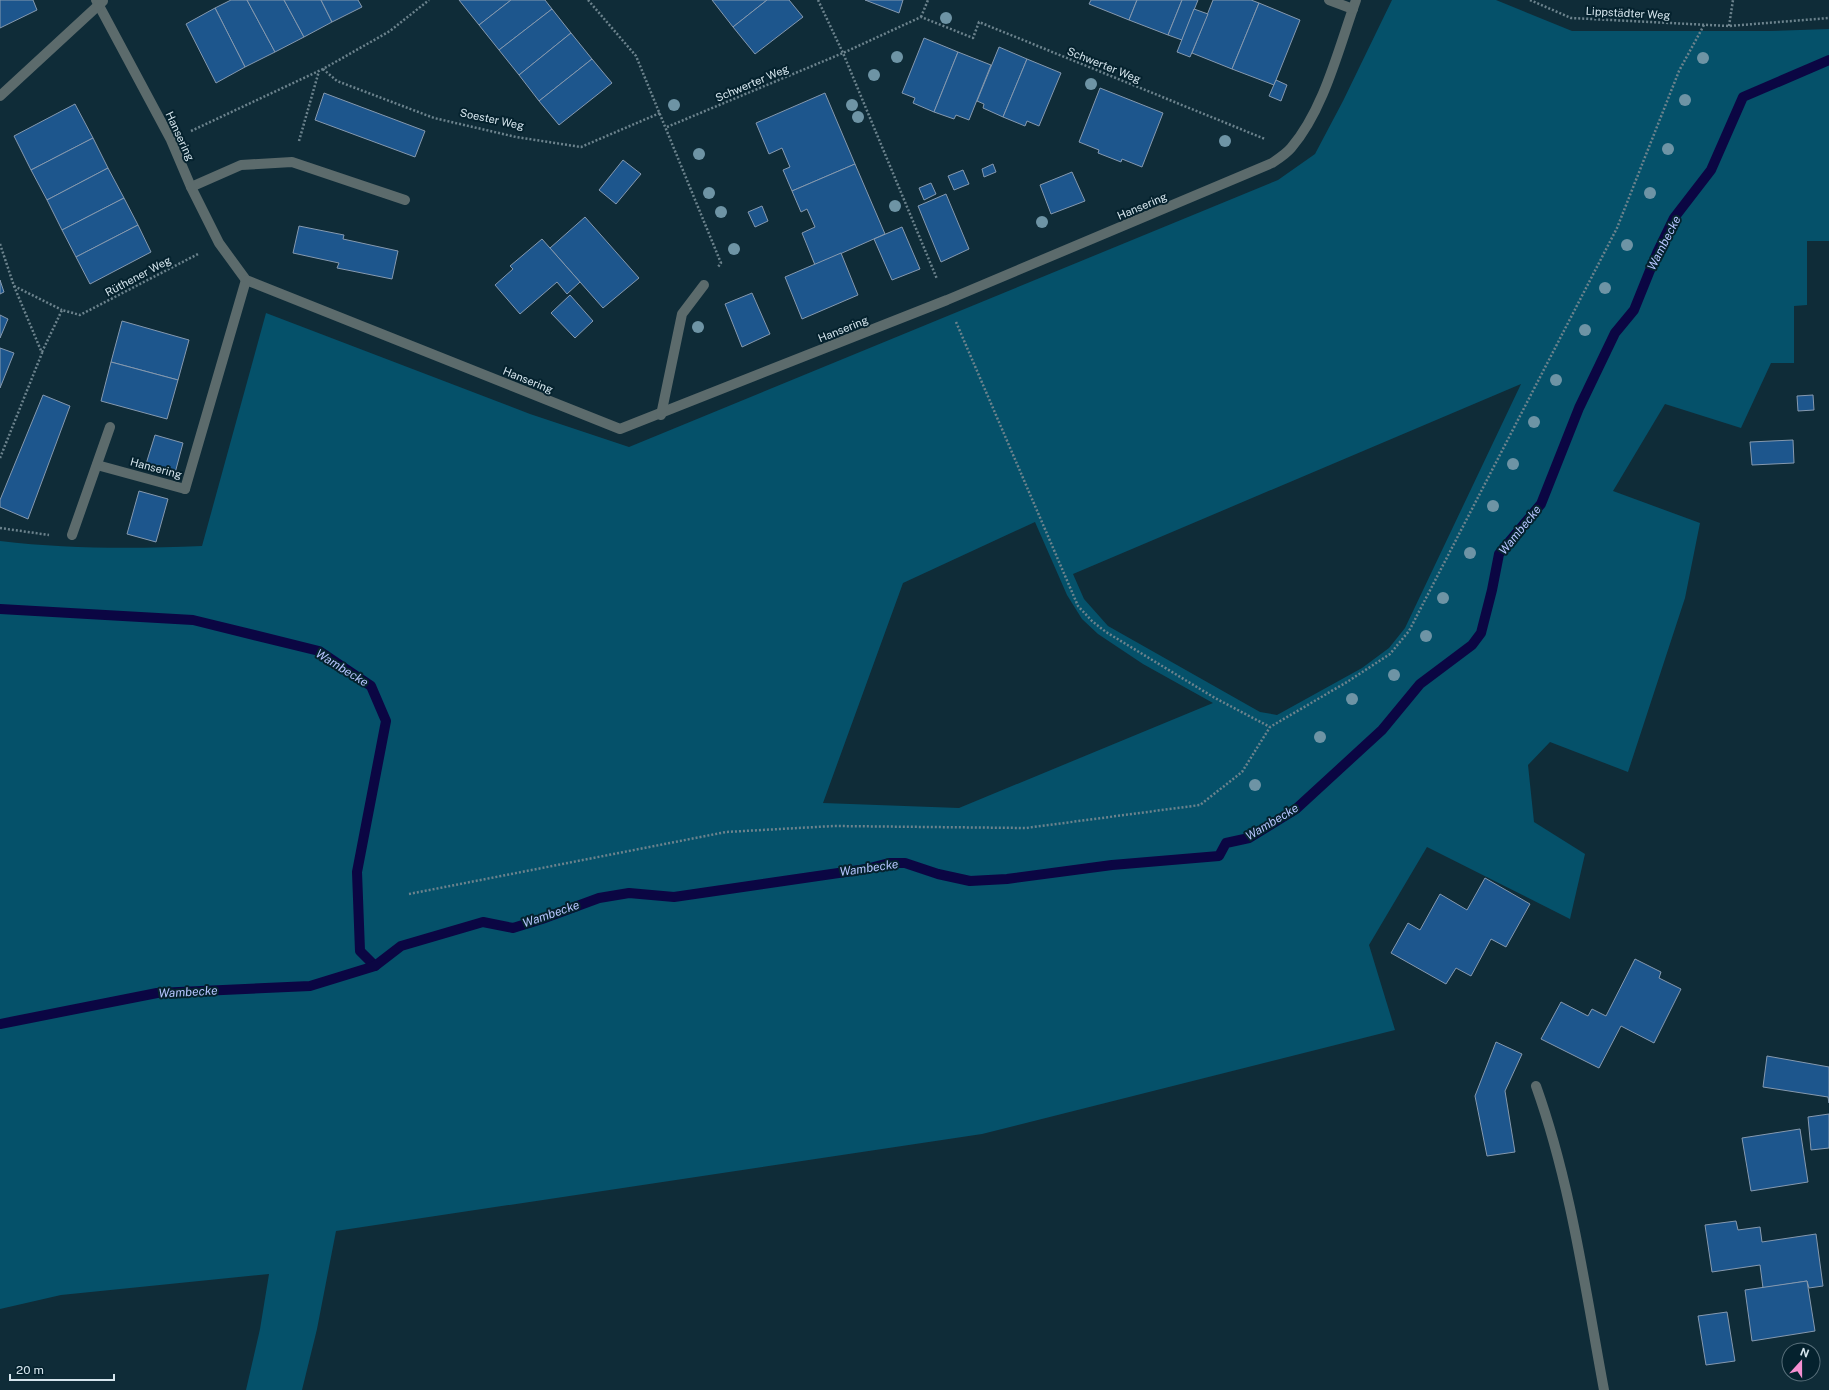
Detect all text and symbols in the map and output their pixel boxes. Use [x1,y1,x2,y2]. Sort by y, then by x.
street label: Lippstädter Weg [1585,5,1671,21]
street label: Schwerter Weg [1065,45,1143,85]
street label: Schwerter Weg [714,62,791,104]
street label: Soester Weg [459,106,525,132]
street label: Hansering [163,110,197,163]
street label: Hansering [1115,190,1169,222]
water label: Wambecke [1644,213,1684,273]
street label: Rüthener Weg [103,254,173,298]
street label: Hansering [816,313,870,344]
street label: Hansering [501,365,555,396]
street label: Hansering [129,455,183,481]
water label: Wambecke [1496,502,1544,557]
water label: Wambecke [313,646,371,690]
water label: Wambecke [1243,801,1301,843]
water label: Wambecke [839,857,900,879]
water label: Wambecke [521,898,582,930]
water label: Wambecke [158,983,218,1001]
north arrow [1781,1342,1821,1382]
text: N [1798,1346,1811,1360]
scale bar [10,1356,114,1382]
text: 20 m [16,1363,44,1377]

